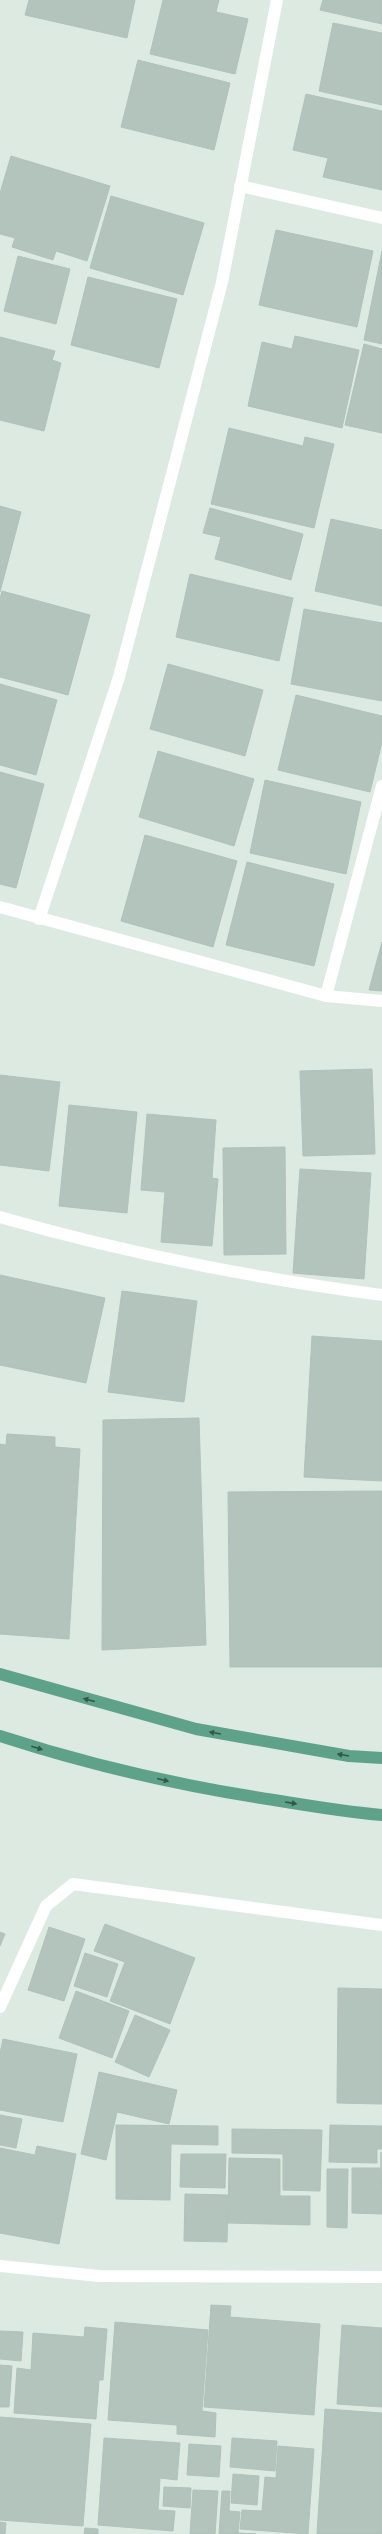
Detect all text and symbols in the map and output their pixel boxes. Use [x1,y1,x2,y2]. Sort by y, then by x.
one-way arrow [83,1697,95,1703]
one-way arrow [209,1729,221,1735]
one-way arrow [31,1745,43,1751]
one-way arrow [337,1752,349,1758]
one-way arrow [157,1777,169,1783]
one-way arrow [285,1800,297,1806]

